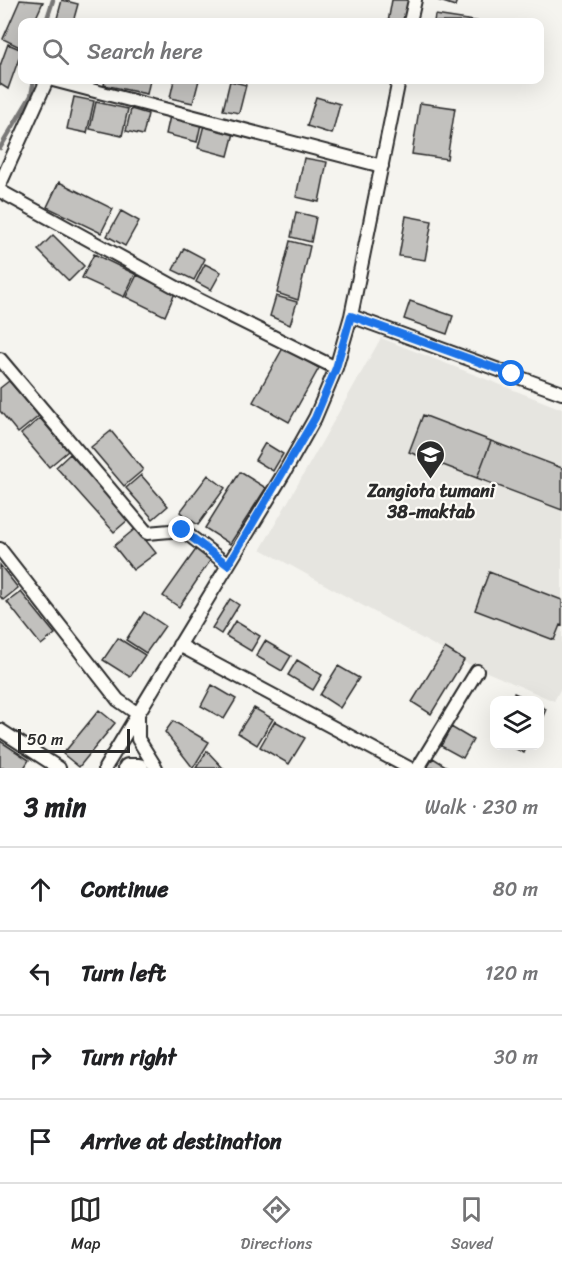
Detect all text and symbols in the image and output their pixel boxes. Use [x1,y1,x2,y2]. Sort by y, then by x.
search box [18,18,544,84]
text: Search here [87,32,203,71]
icon: search [39,35,72,68]
route start [498,360,524,386]
school or university icon: Zangiota tumani 38-maktab [415,438,447,480]
place label: Zangiota tumani 38-maktab [366,475,496,528]
route end [168,516,194,542]
map controls [490,696,544,750]
button: layers [490,696,544,750]
text: 50 m [27,725,63,754]
scale bar [18,726,130,754]
text: 3 min [24,784,86,830]
text: Walk · 230 m [425,790,538,825]
text: Continue [81,870,169,909]
text: 80 m [493,872,538,907]
icon: ahead [24,873,57,906]
text: Turn left [81,954,166,993]
text: 120 m [485,956,538,991]
icon: left [24,957,57,990]
text: Turn right [81,1038,176,1077]
text: 30 m [494,1040,538,1075]
icon: right [24,1041,57,1074]
text: Arrive at destination [81,1122,282,1161]
icon: arrive [24,1125,57,1158]
tab: Map [69,1193,102,1258]
tab: Directions [241,1193,312,1258]
tab: Saved [451,1193,493,1258]

